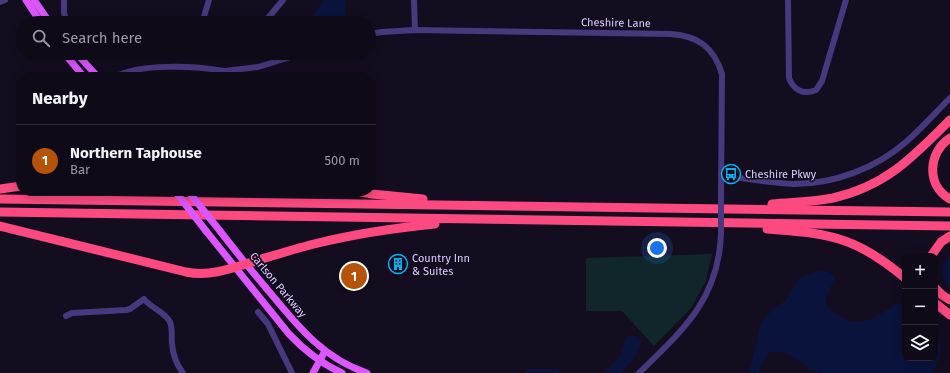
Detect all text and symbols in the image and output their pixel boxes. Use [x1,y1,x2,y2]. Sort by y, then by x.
search box [16,16,376,60]
street label: Cheshire Lane [581,16,651,30]
icon: search [30,27,52,49]
text: Search here [62,29,142,47]
text: Nearby [32,88,87,109]
text: Northern Taphouse [70,144,202,162]
text: 1 [42,153,48,168]
text: 500 m [324,153,360,168]
text: Bar [70,162,90,177]
bus stop icon: Cheshire Pkwy [720,163,742,185]
place label: Cheshire Pkwy [745,168,817,181]
your location [647,238,667,258]
street label: Carlson Parkway [247,250,309,321]
place label: Country Inn & Suites [412,252,470,278]
building icon: Country Inn & Suites [387,253,409,275]
map controls [902,253,938,361]
button: + [902,253,938,289]
pin: 1 [341,261,367,291]
button: − [902,289,938,325]
button: layers [902,325,938,361]

